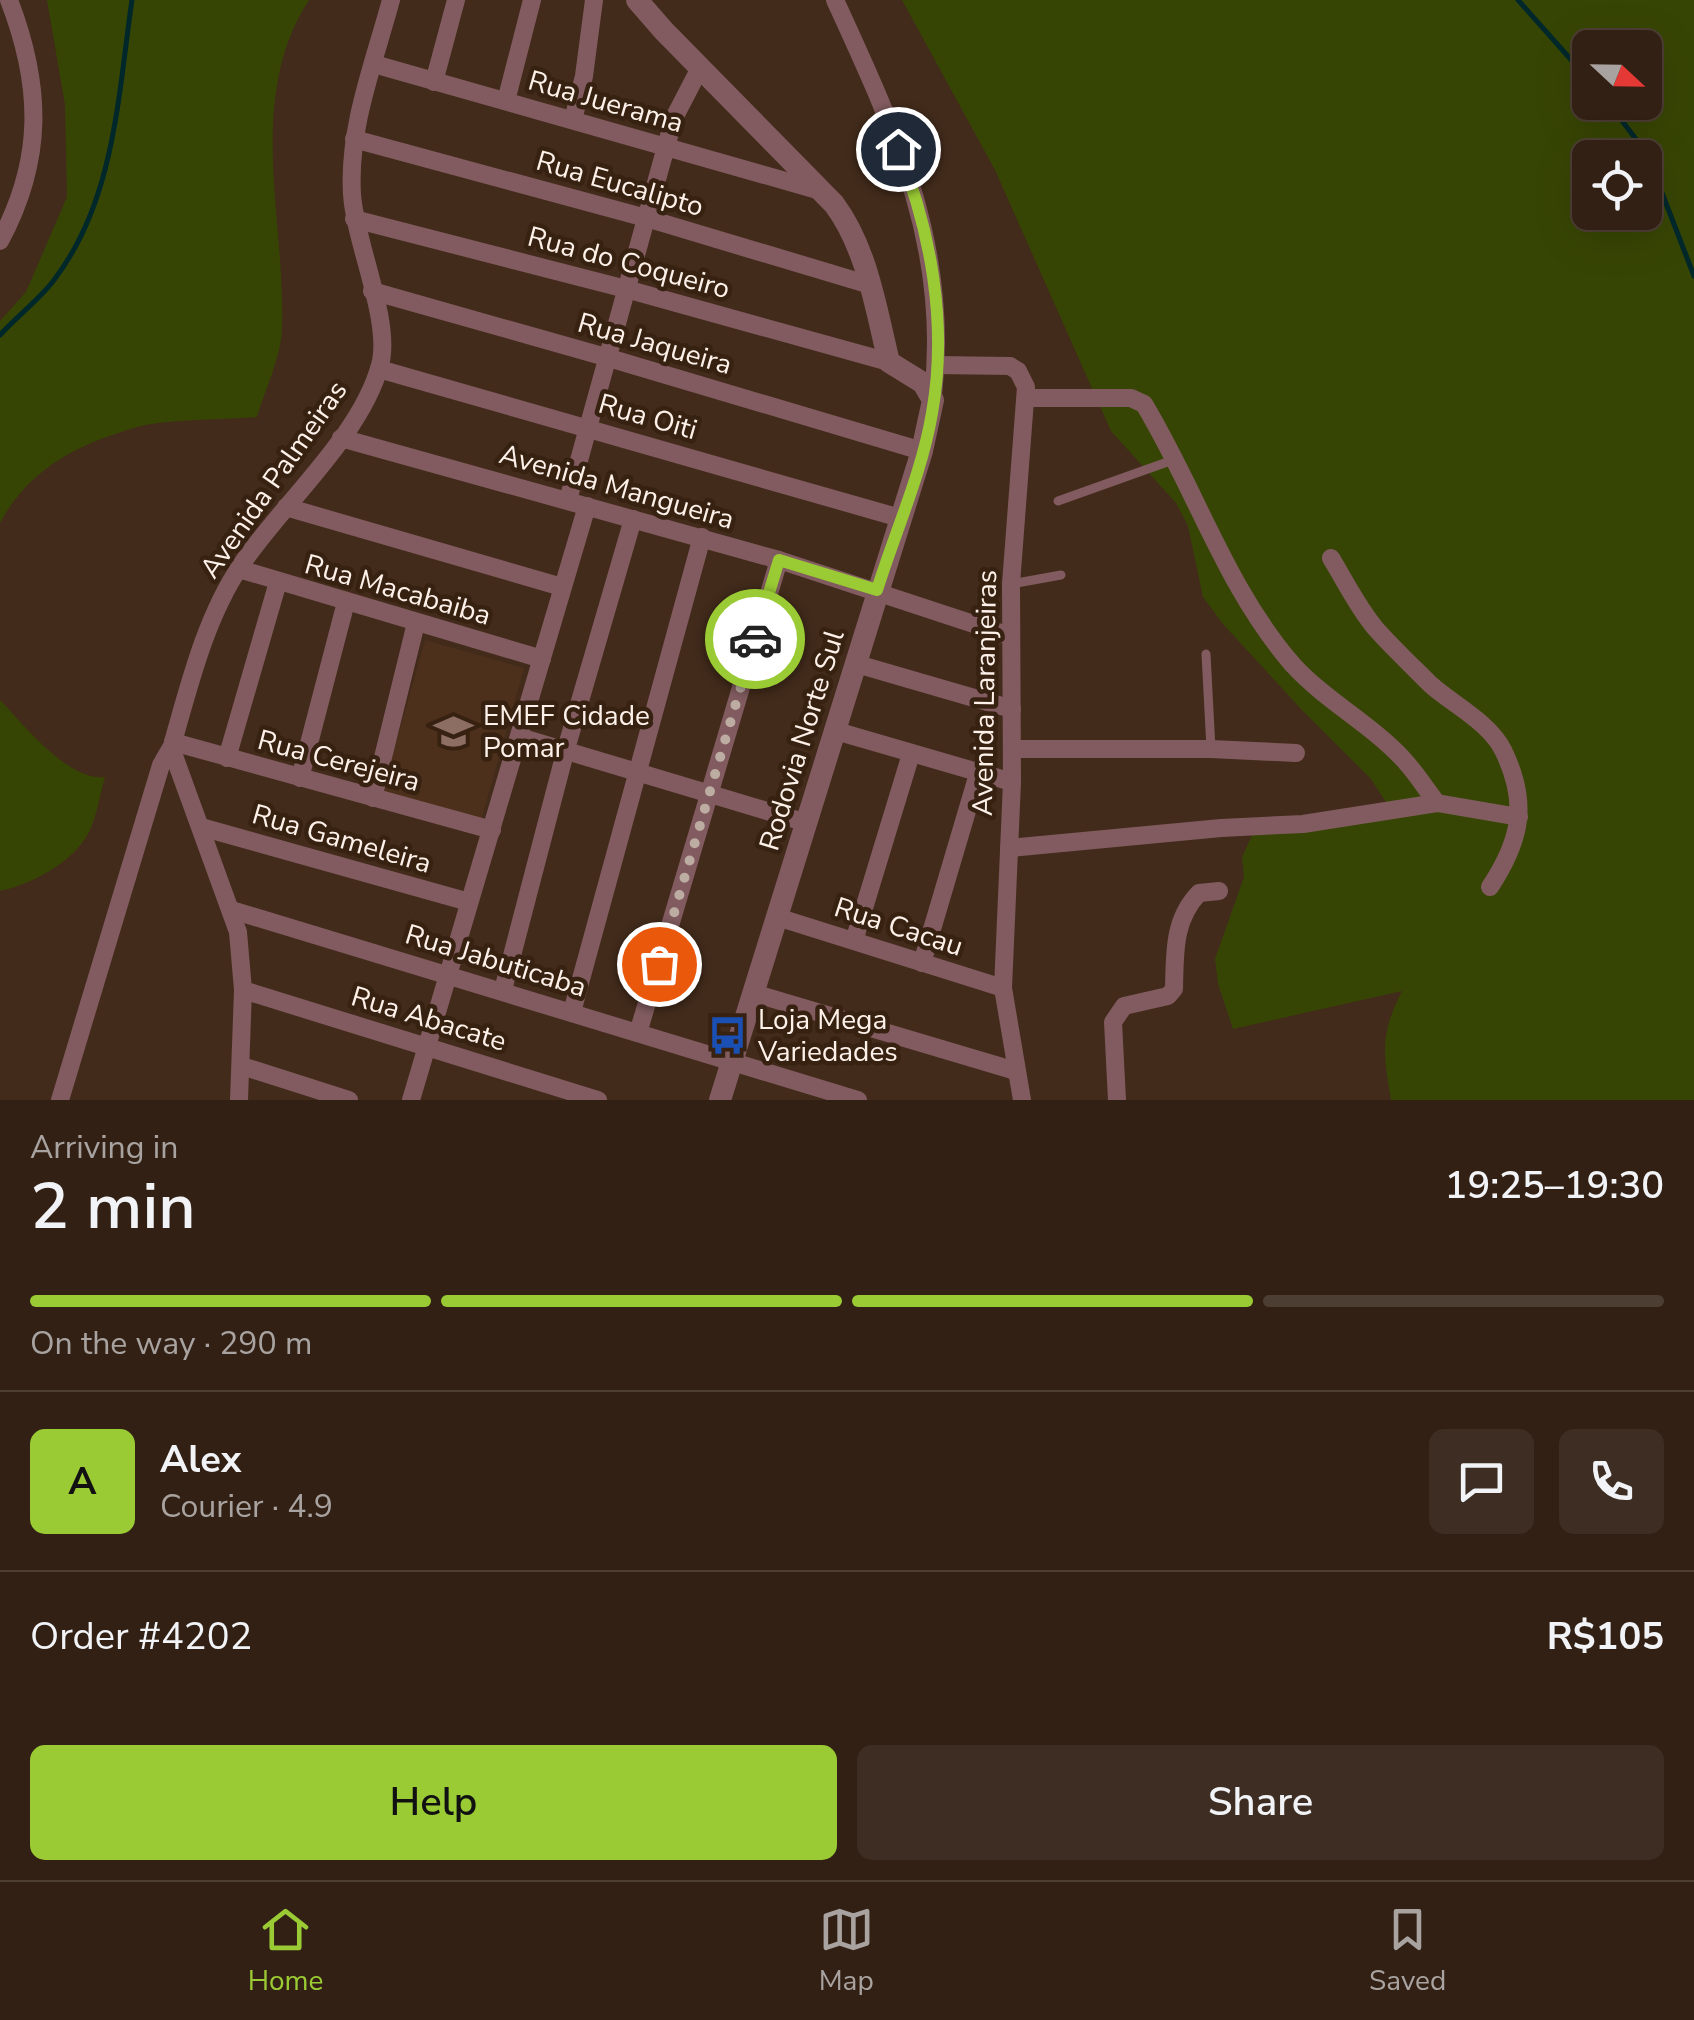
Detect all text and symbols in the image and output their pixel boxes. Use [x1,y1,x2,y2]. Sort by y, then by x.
north arrow [1572,30,1662,120]
map controls [1572,30,1662,230]
street label: Rua Juerama [524,62,688,142]
pin [856,107,941,192]
icon: home [871,122,926,177]
button: locate [1572,140,1662,230]
street label: Rua Eucalipto [532,142,708,226]
street label: Rua do Coqueiro [523,218,734,308]
street label: Rua Jaqueira [573,304,736,384]
street label: Avenida Palmeiras [191,373,356,586]
street label: Rua Oiti [594,385,701,449]
street label: Avenida Mangueira [495,435,738,539]
street label: Rua Macabaiba [300,545,495,635]
street label: Avenida Laranjeiras [964,569,1006,817]
courier [705,589,805,689]
icon: car [728,612,783,667]
street label: Rodovia Norte Sul [750,625,854,855]
place label: EMEF Cidade Pomar [483,697,650,767]
school or university icon: EMEF Cidade Pomar [432,710,474,752]
street label: Rua Cerejeira [253,721,424,801]
street label: Rua Gameleira [248,795,436,883]
street label: Rua Cacau [830,888,968,966]
street label: Rua Jabuticaba [400,915,591,1007]
pin [617,922,702,1007]
icon: bag [632,937,687,992]
street label: Rua Abacate [346,977,511,1061]
place label: Loja Mega Variedades [757,1001,898,1071]
bus stop icon: Loja Mega Variedades [707,1014,749,1056]
text: Arriving in [30,1126,178,1169]
text: 19:25–19:30 [1445,1160,1664,1211]
text: 2 min [30,1162,196,1251]
text: On the way · 290 m [30,1322,312,1365]
button: chat [1429,1429,1534,1534]
button: phone [1559,1429,1664,1534]
text: Alex [160,1434,241,1485]
text: A [68,1456,97,1507]
text: Courier · 4.9 [160,1485,333,1528]
text: Order #4202 [30,1611,252,1662]
text: R$105 [1547,1611,1664,1662]
button: Help [30,1745,837,1860]
button: Share [857,1745,1664,1860]
tab: Home [248,1902,323,2000]
tab: Map [819,1902,874,2000]
tab: Saved [1369,1902,1446,2000]

